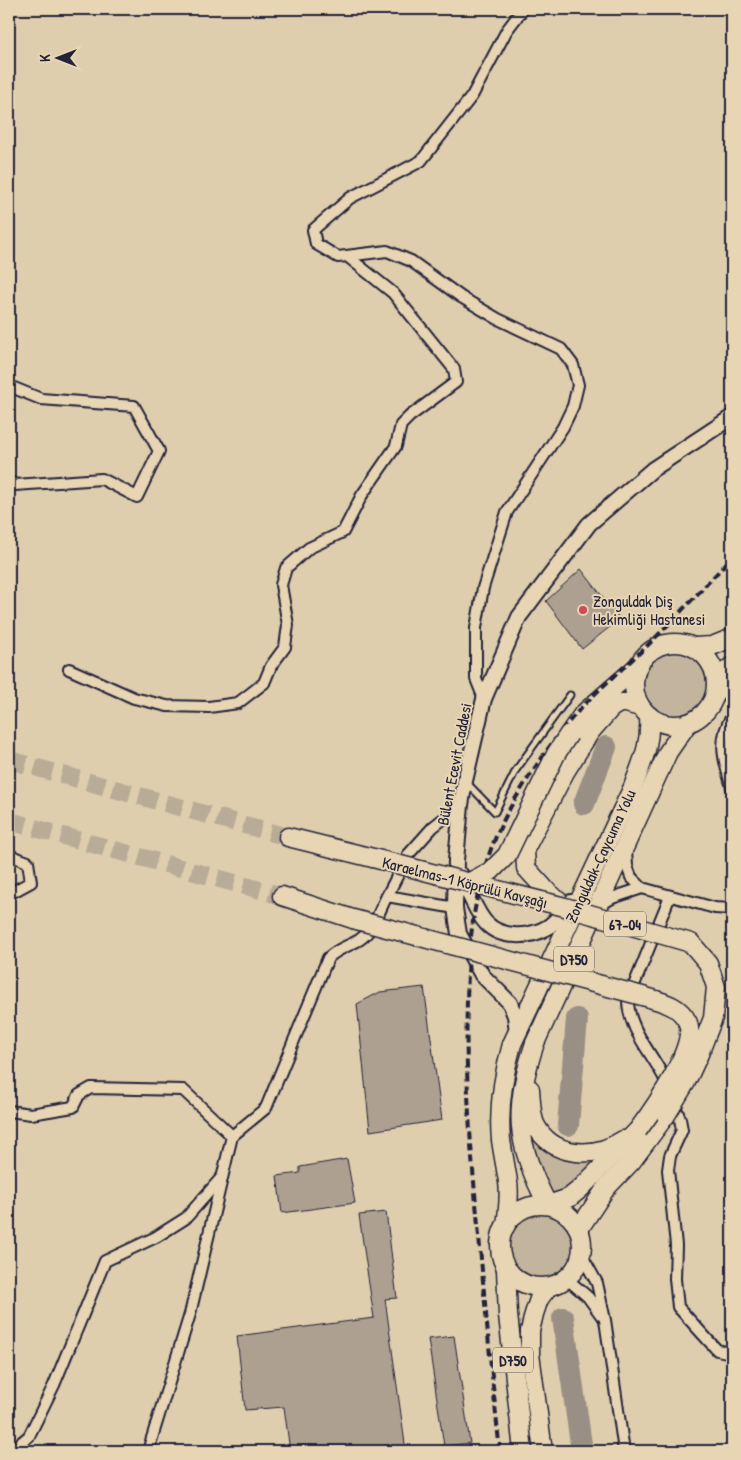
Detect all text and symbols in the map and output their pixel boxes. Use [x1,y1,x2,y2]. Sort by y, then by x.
north arrow [32,32,82,82]
text: K [35,54,54,62]
place label: Zonguldak Diş Hekimliği Hastanesi [593,590,705,630]
marker: Zonguldak Diş Hekimliği Hastanesi [577,604,589,616]
street label: Bülent Ecevit Caddesi [431,701,477,827]
street label: Zonguldak-Çaycuma Yolu [559,785,641,926]
street label: Karaelmas-1 Köprülü Kavşağı [380,851,550,913]
road number: 67-04 [604,912,646,936]
road number: D750 [554,946,594,972]
road number: D750 [493,1348,533,1372]

